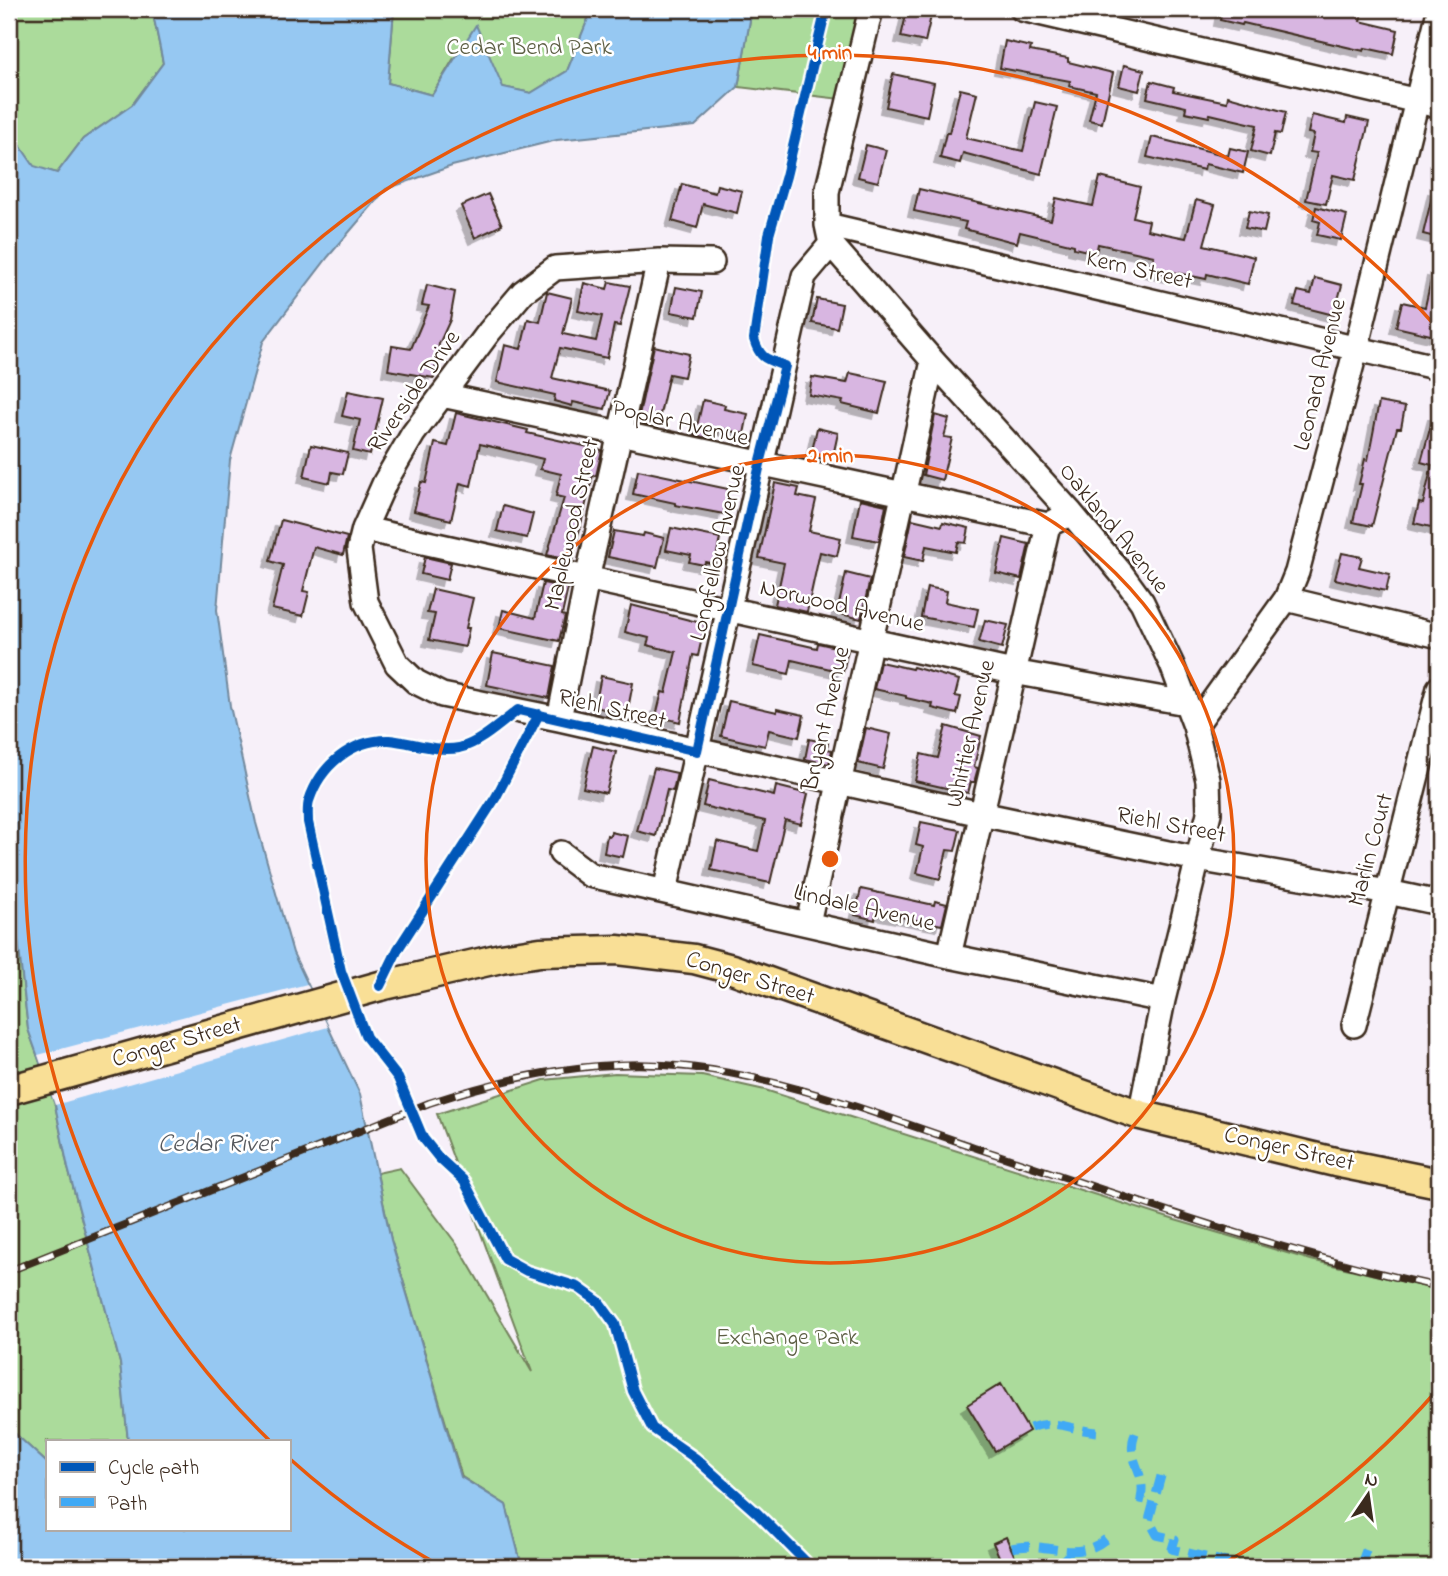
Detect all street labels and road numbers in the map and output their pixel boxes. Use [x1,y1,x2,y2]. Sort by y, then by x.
street label: Kern Street [1082,242,1196,300]
street label: Leonard Avenue [1285,295,1357,455]
street label: Riverside Drive [360,323,470,460]
street label: Poplar Avenue [608,391,752,457]
street label: Maplewood Street [536,436,610,614]
street label: Oakland Avenue [1049,456,1177,602]
street label: Longfellow Avenue [682,461,756,645]
street label: Norwood Avenue [756,571,928,643]
street label: Bryant Avenue [793,643,862,796]
street label: Whittier Avenue [938,656,1006,811]
street label: Riehl Street [554,681,670,739]
street label: Marlin Court [1340,789,1404,911]
street label: Riehl Street [1114,798,1228,854]
street label: Lindale Avenue [790,876,938,942]
street label: Conger Street [681,943,819,1015]
street label: Conger Street [108,1008,246,1078]
street label: Conger Street [1220,1118,1358,1182]

